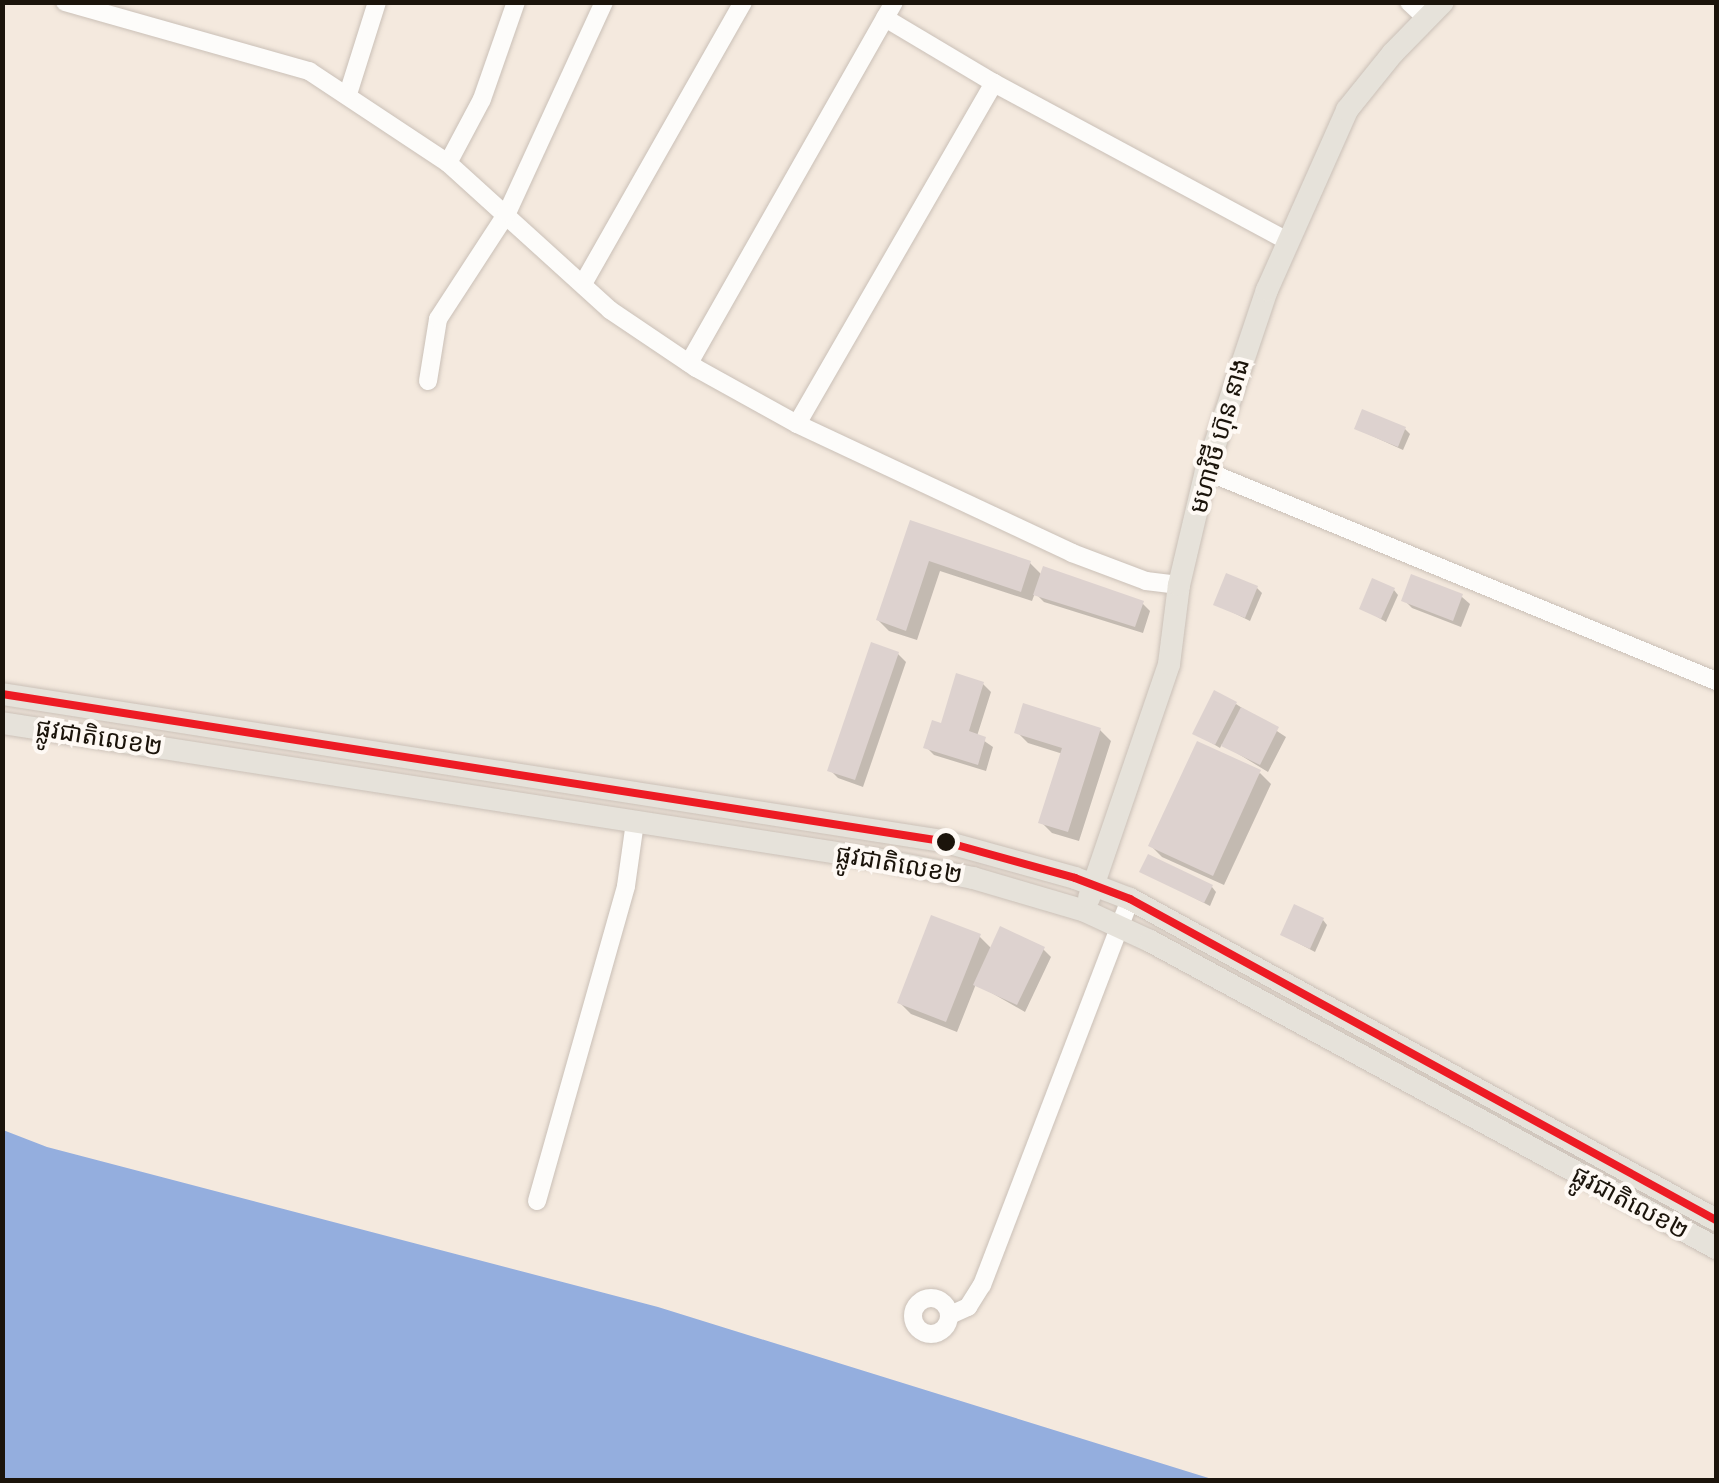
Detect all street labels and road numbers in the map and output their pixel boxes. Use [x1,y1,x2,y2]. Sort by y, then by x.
street label: មហាវិថី ហ៊ុន នាង [1184,355,1256,517]
street label: ផ្លូវជាតិលេខ២ [33,713,165,763]
street label: ផ្លូវជាតិលេខ២ [833,839,965,891]
street label: ផ្លូវជាតិលេខ២ [1566,1160,1694,1246]

